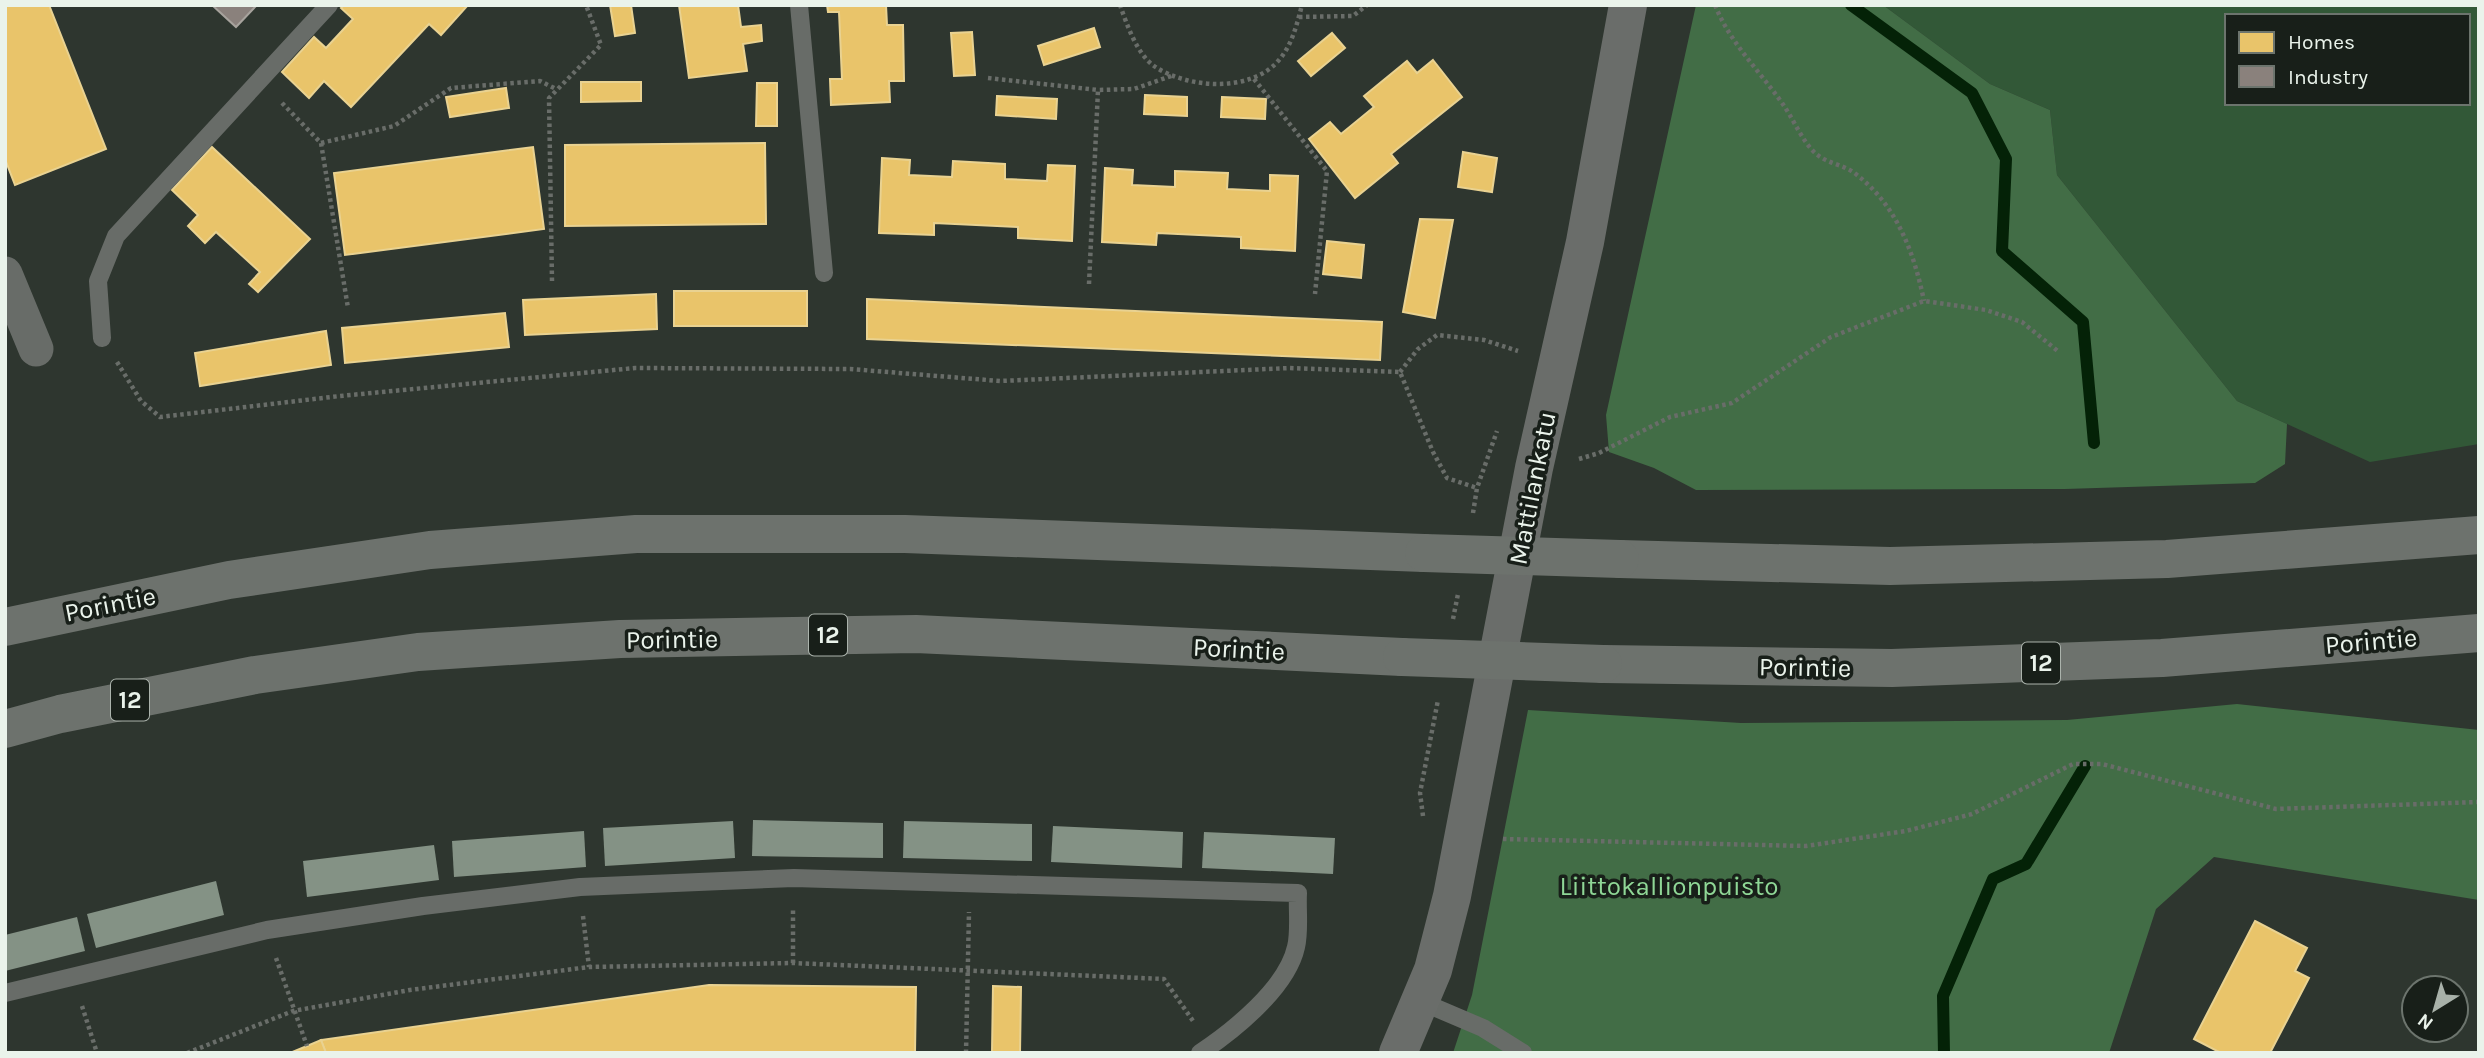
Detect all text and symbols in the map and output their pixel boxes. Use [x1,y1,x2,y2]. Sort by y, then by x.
legend [2225,14,2470,105]
text: Homes [2288,30,2355,54]
text: Industry [2288,65,2368,89]
street label: Mattilankatu [1502,409,1563,567]
street label: Porintie [62,580,158,629]
road number: 12 [809,614,847,656]
street label: Porintie [2324,622,2418,661]
street label: Porintie [626,623,718,656]
street label: Porintie [1192,632,1286,667]
road number: 12 [2022,642,2060,684]
street label: Porintie [1759,651,1851,684]
road number: 12 [111,680,149,720]
park label: Liittokallionpuisto [1560,871,1778,902]
north arrow [2400,974,2470,1044]
text: N [2413,1009,2437,1035]

